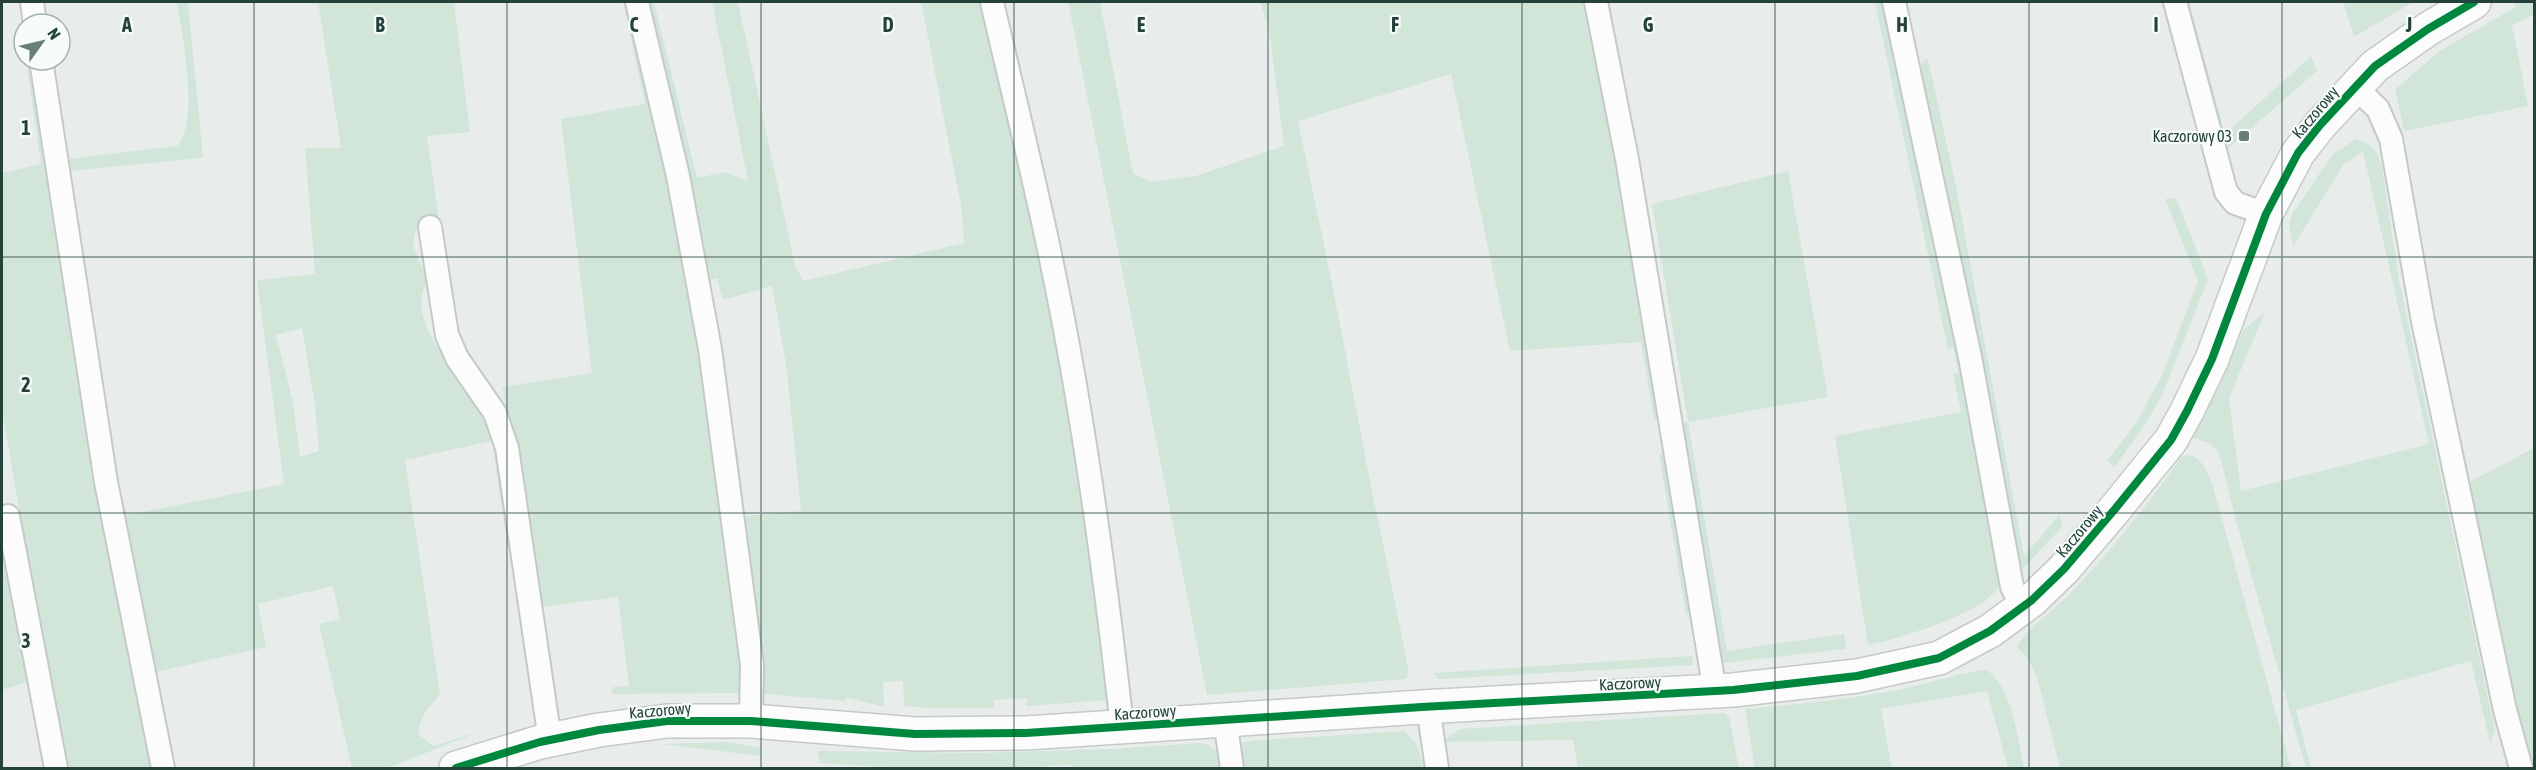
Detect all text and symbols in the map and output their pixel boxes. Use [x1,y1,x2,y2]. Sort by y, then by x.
north arrow [12,12,72,72]
text: A [121,13,132,36]
text: B [375,13,385,36]
text: C [630,13,639,36]
text: D [882,13,894,36]
text: E [1137,13,1146,36]
text: F [1391,13,1399,36]
text: G [1643,13,1654,36]
text: H [1896,13,1908,36]
text: I [2153,13,2159,36]
text: J [2405,13,2412,36]
text: N [44,25,65,43]
street label: Kaczorowy [2288,82,2343,142]
text: 1 [21,116,31,139]
place label: Kaczorowy 03 [2153,127,2232,146]
marker: Kaczorowy 03 [2237,129,2251,143]
text: 2 [21,373,31,396]
street label: Kaczorowy [2052,501,2107,561]
text: 3 [21,629,31,652]
street label: Kaczorowy [1598,672,1662,695]
street label: Kaczorowy [628,698,692,723]
street label: Kaczorowy [1113,701,1177,724]

